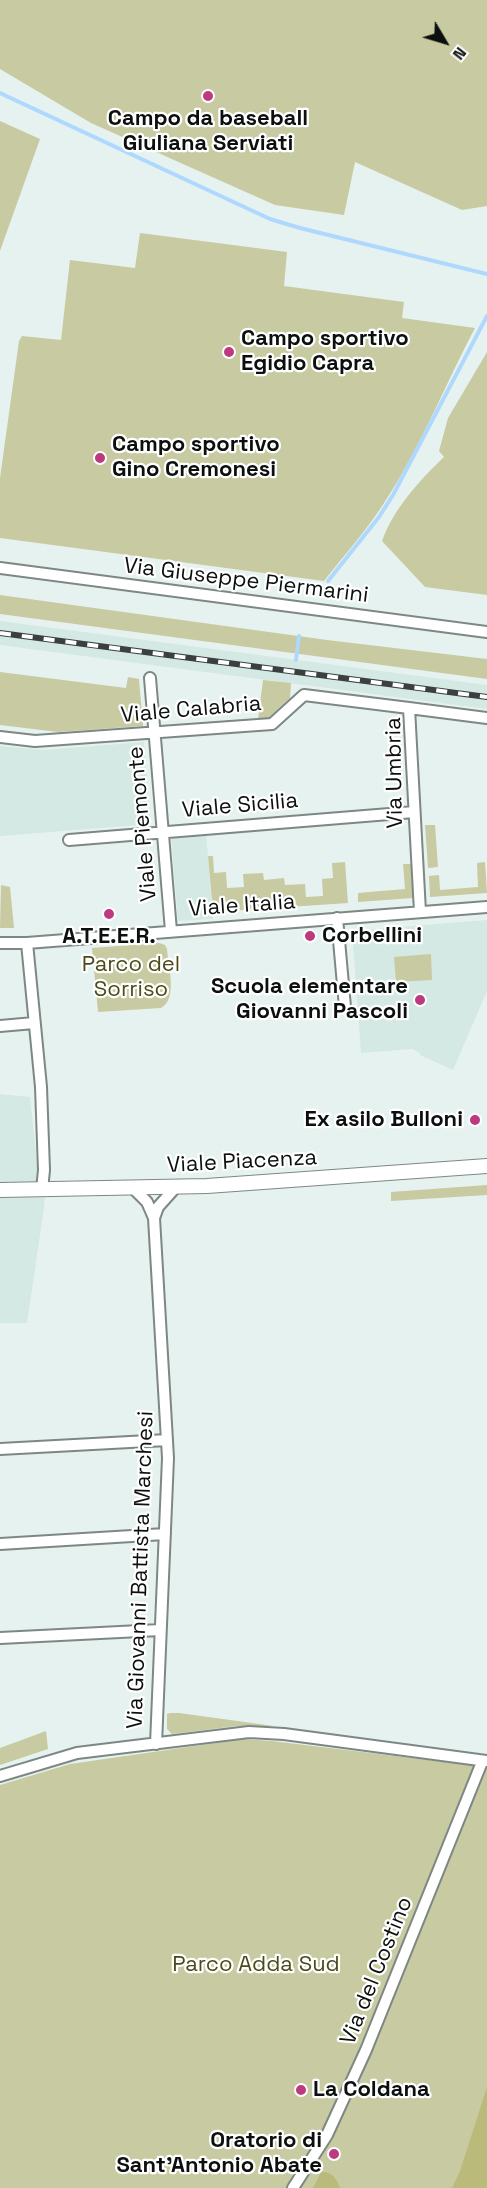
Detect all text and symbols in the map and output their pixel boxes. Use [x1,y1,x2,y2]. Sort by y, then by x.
north arrow [415,12,475,72]
text: N [448,43,471,64]
marker: Campo da baseball Giuliana Serviati [201,89,215,103]
place label: Campo da baseball Giuliana Serviati [108,106,308,158]
place label: Campo sportivo Egidio Capra [241,326,409,378]
marker: Campo sportivo Egidio Capra [222,345,236,359]
place label: Campo sportivo Gino Cremonesi [112,432,280,484]
marker: Campo sportivo Gino Cremonesi [93,451,107,465]
street label: Via Giuseppe Piermarini [122,553,370,609]
street label: Viale Calabria [120,691,262,729]
street label: Via Umbria [381,717,409,829]
street label: Viale Piemonte [123,745,163,903]
street label: Viale Sicilia [181,788,299,824]
street label: Viale Italia [188,889,296,923]
marker: A.T.E.E.R. [102,907,116,921]
place label: Corbellini [322,923,422,949]
place label: A.T.E.E.R. [62,924,156,950]
marker: Corbellini [303,929,317,943]
park label: Parco del Sorriso [82,952,180,1004]
place label: Scuola elementare Giovanni Pascoli [211,974,408,1026]
marker: Scuola elementare Giovanni Pascoli [413,993,427,1007]
place label: Ex asilo Bulloni [305,1107,463,1133]
marker: Ex asilo Bulloni [468,1113,482,1127]
street label: Viale Piacenza [166,1145,318,1179]
street label: Via Giovanni Battista Marchesi [122,1411,160,1729]
street label: Via del Costino [335,1893,419,2049]
park label: Parco Adda Sud [172,1952,340,1978]
place label: La Coldana [313,2077,430,2103]
marker: La Coldana [294,2083,308,2097]
place label: Oratorio di Sant'Antonio Abate [116,2128,322,2180]
marker: Oratorio di Sant'Antonio Abate [327,2147,341,2161]

